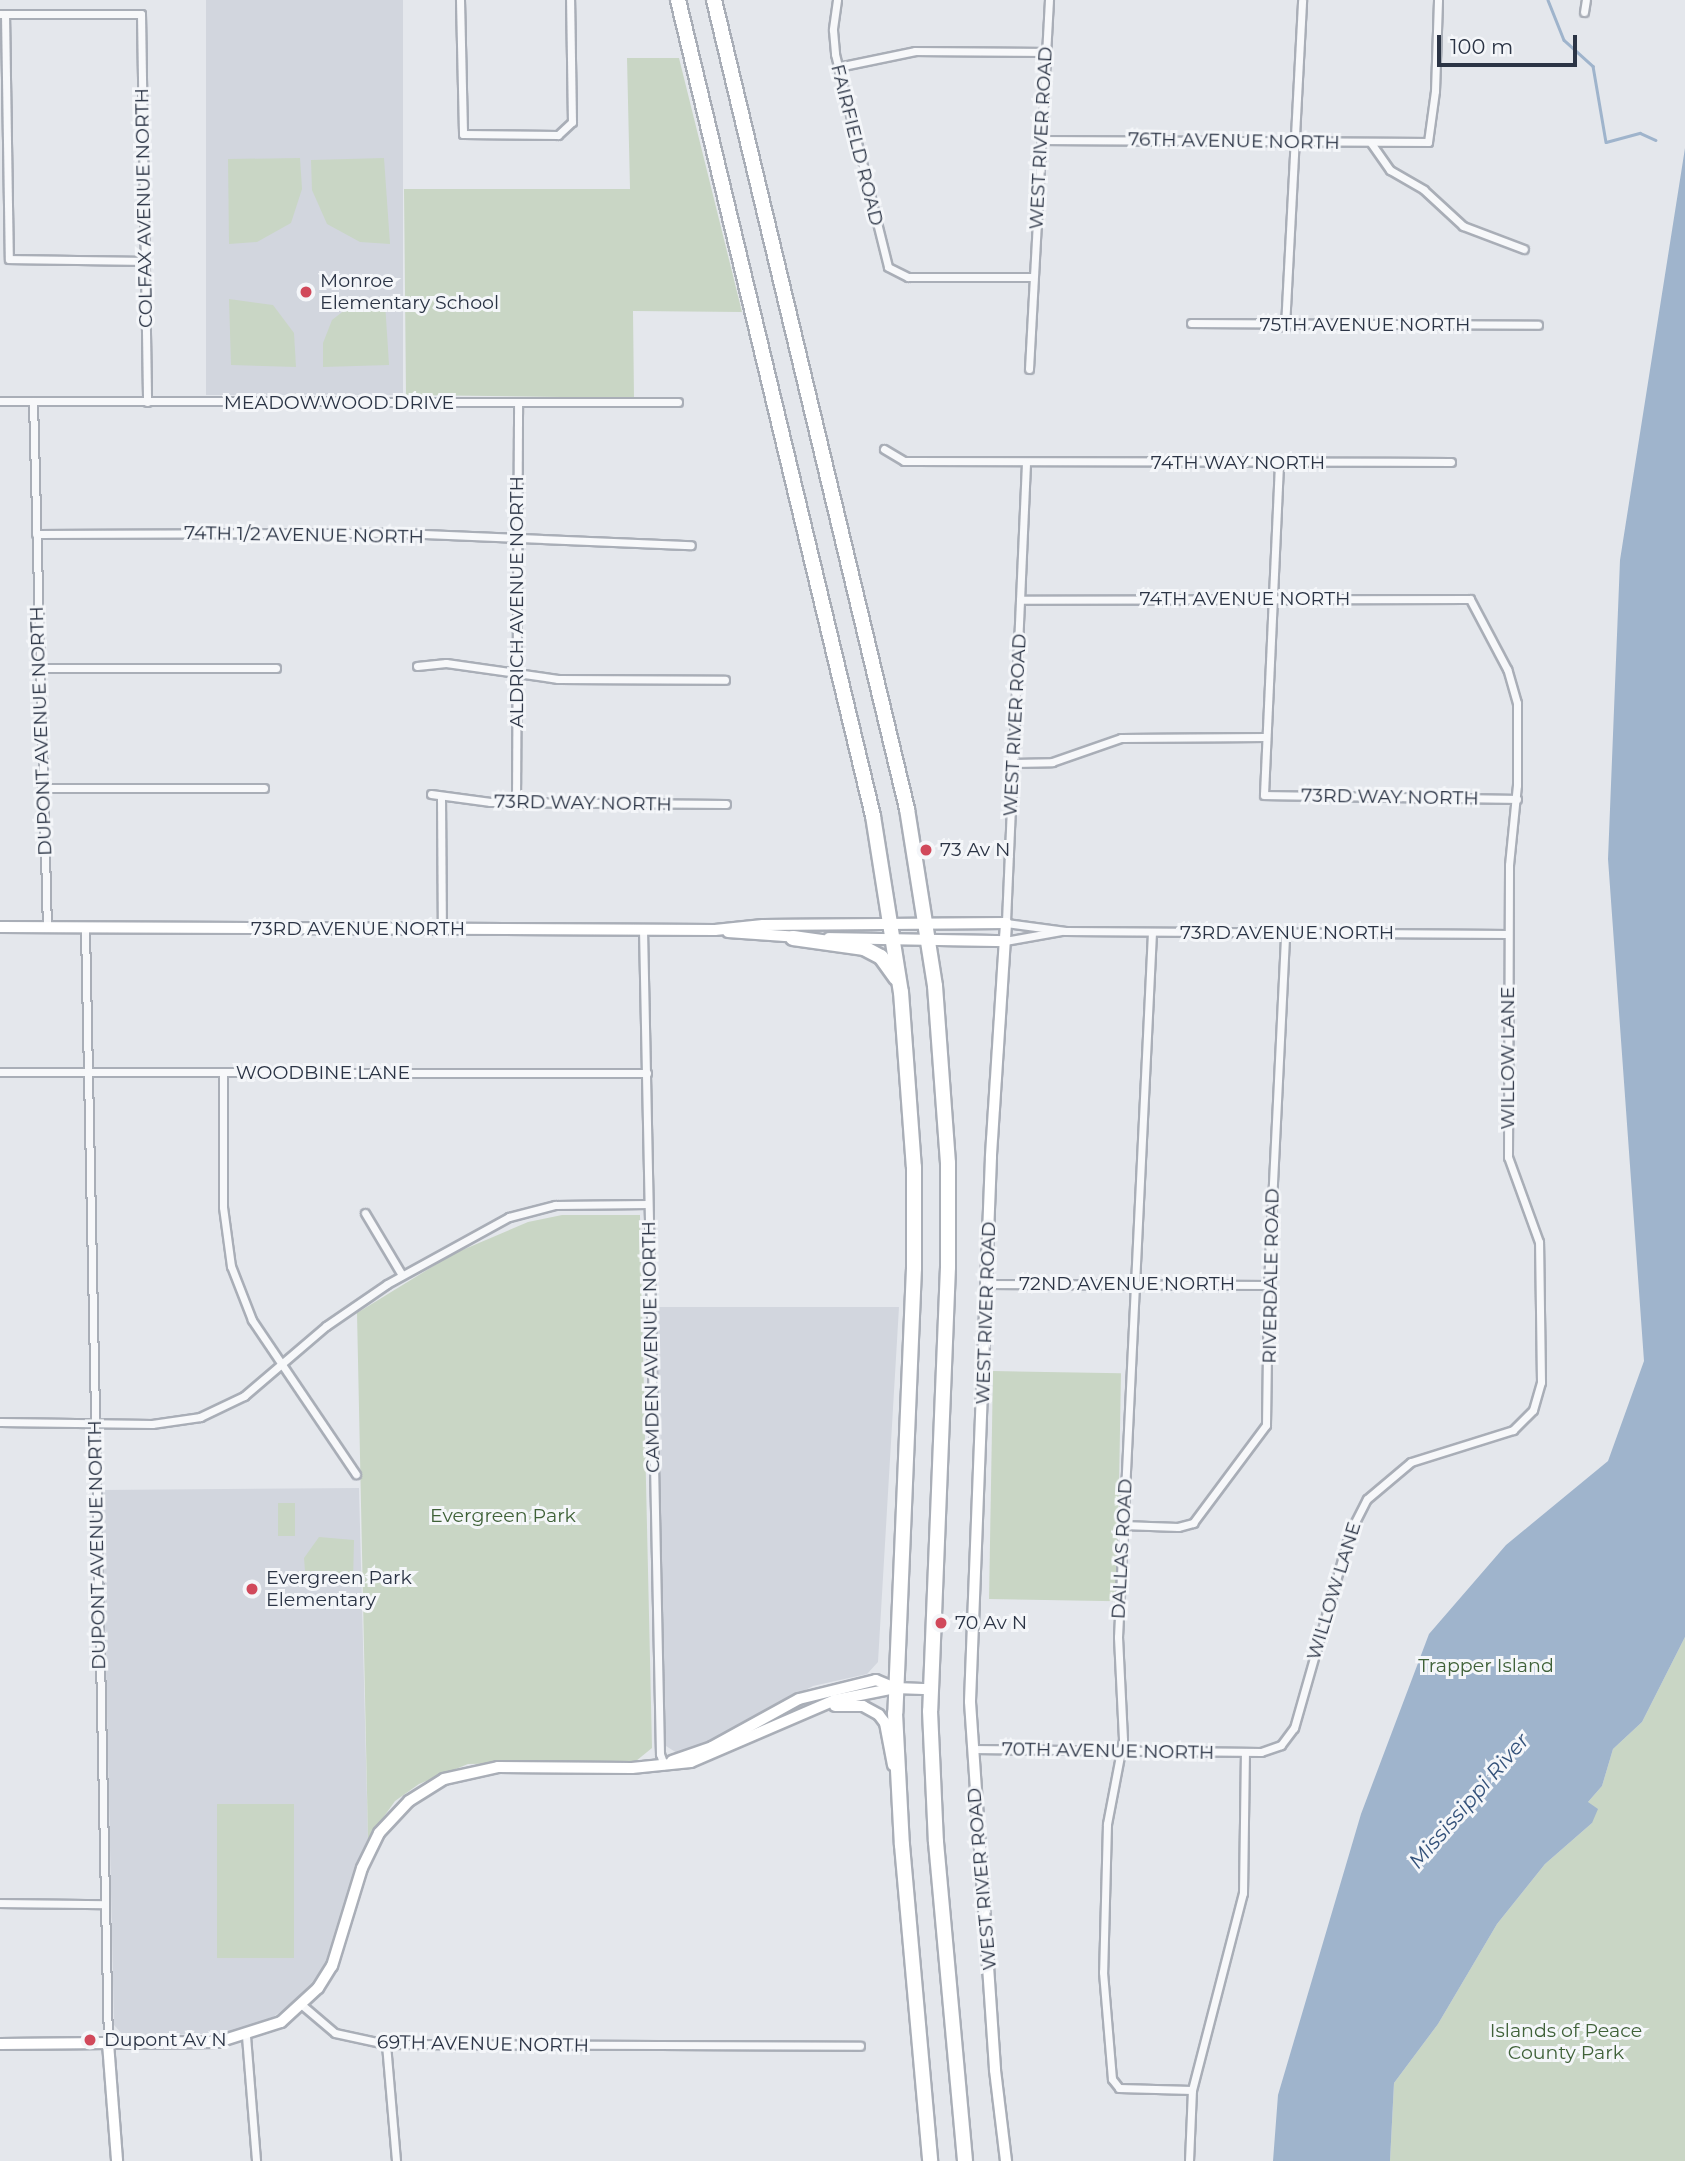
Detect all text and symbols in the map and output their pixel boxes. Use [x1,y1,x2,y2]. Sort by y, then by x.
scale bar [1440,21,1580,65]
text: 100 m [1450,34,1513,59]
street label: WEST RIVER ROAD [1025,46,1057,230]
street label: FAIRFIELD ROAD [826,62,888,228]
street label: COLFAX AVENUE NORTH [131,88,157,328]
street label: 76TH AVENUE NORTH [1128,128,1340,154]
place label: Monroe Elementary School [320,270,499,314]
marker: Monroe Elementary School [298,284,314,300]
street label: 75TH AVENUE NORTH [1260,314,1470,336]
street label: MEADOWWOOD DRIVE [224,392,454,414]
street label: 74TH WAY NORTH [1151,452,1325,474]
street label: ALDRICH AVENUE NORTH [506,476,528,728]
street label: 74TH 1/2 AVENUE NORTH [184,522,424,548]
street label: 74TH AVENUE NORTH [1140,588,1350,610]
street label: DUPONT AVENUE NORTH [25,606,57,856]
street label: WEST RIVER ROAD [999,633,1031,817]
street label: 73RD WAY NORTH [1301,784,1479,810]
street label: 73RD WAY NORTH [494,790,672,816]
place label: 73 Av N [940,839,1011,861]
marker: 73 Av N [918,842,934,858]
street label: 73RD AVENUE NORTH [251,918,465,940]
street label: 73RD AVENUE NORTH [1180,922,1394,944]
street label: WILLOW LANE [1497,986,1519,1130]
street label: WOODBINE LANE [236,1062,410,1084]
street label: RIVERDALE ROAD [1258,1188,1284,1364]
street label: CAMDEN AVENUE NORTH [637,1221,665,1473]
street label: WEST RIVER ROAD [971,1221,1001,1405]
street label: 72ND AVENUE NORTH [1019,1273,1235,1295]
street label: DUPONT AVENUE NORTH [83,1420,111,1670]
street label: DALLAS ROAD [1107,1478,1137,1620]
park label: Evergreen Park [430,1505,576,1527]
street label: WILLOW LANE [1302,1519,1366,1663]
place label: Evergreen Park Elementary [266,1567,412,1611]
marker: Evergreen Park Elementary [244,1581,260,1597]
place label: 70 Av N [955,1612,1027,1634]
marker: 70 Av N [933,1615,949,1631]
park label: Trapper Island [1418,1655,1554,1677]
water label: Mississippi River [1404,1728,1534,1874]
street label: 70TH AVENUE NORTH [1002,1738,1214,1764]
street label: WEST RIVER ROAD [963,1787,1001,1971]
park label: Islands of Peace County Park [1490,2020,1642,2064]
place label: Dupont Av N [104,2029,227,2051]
street label: 69TH AVENUE NORTH [377,2031,589,2057]
marker: Dupont Av N [82,2032,98,2048]

